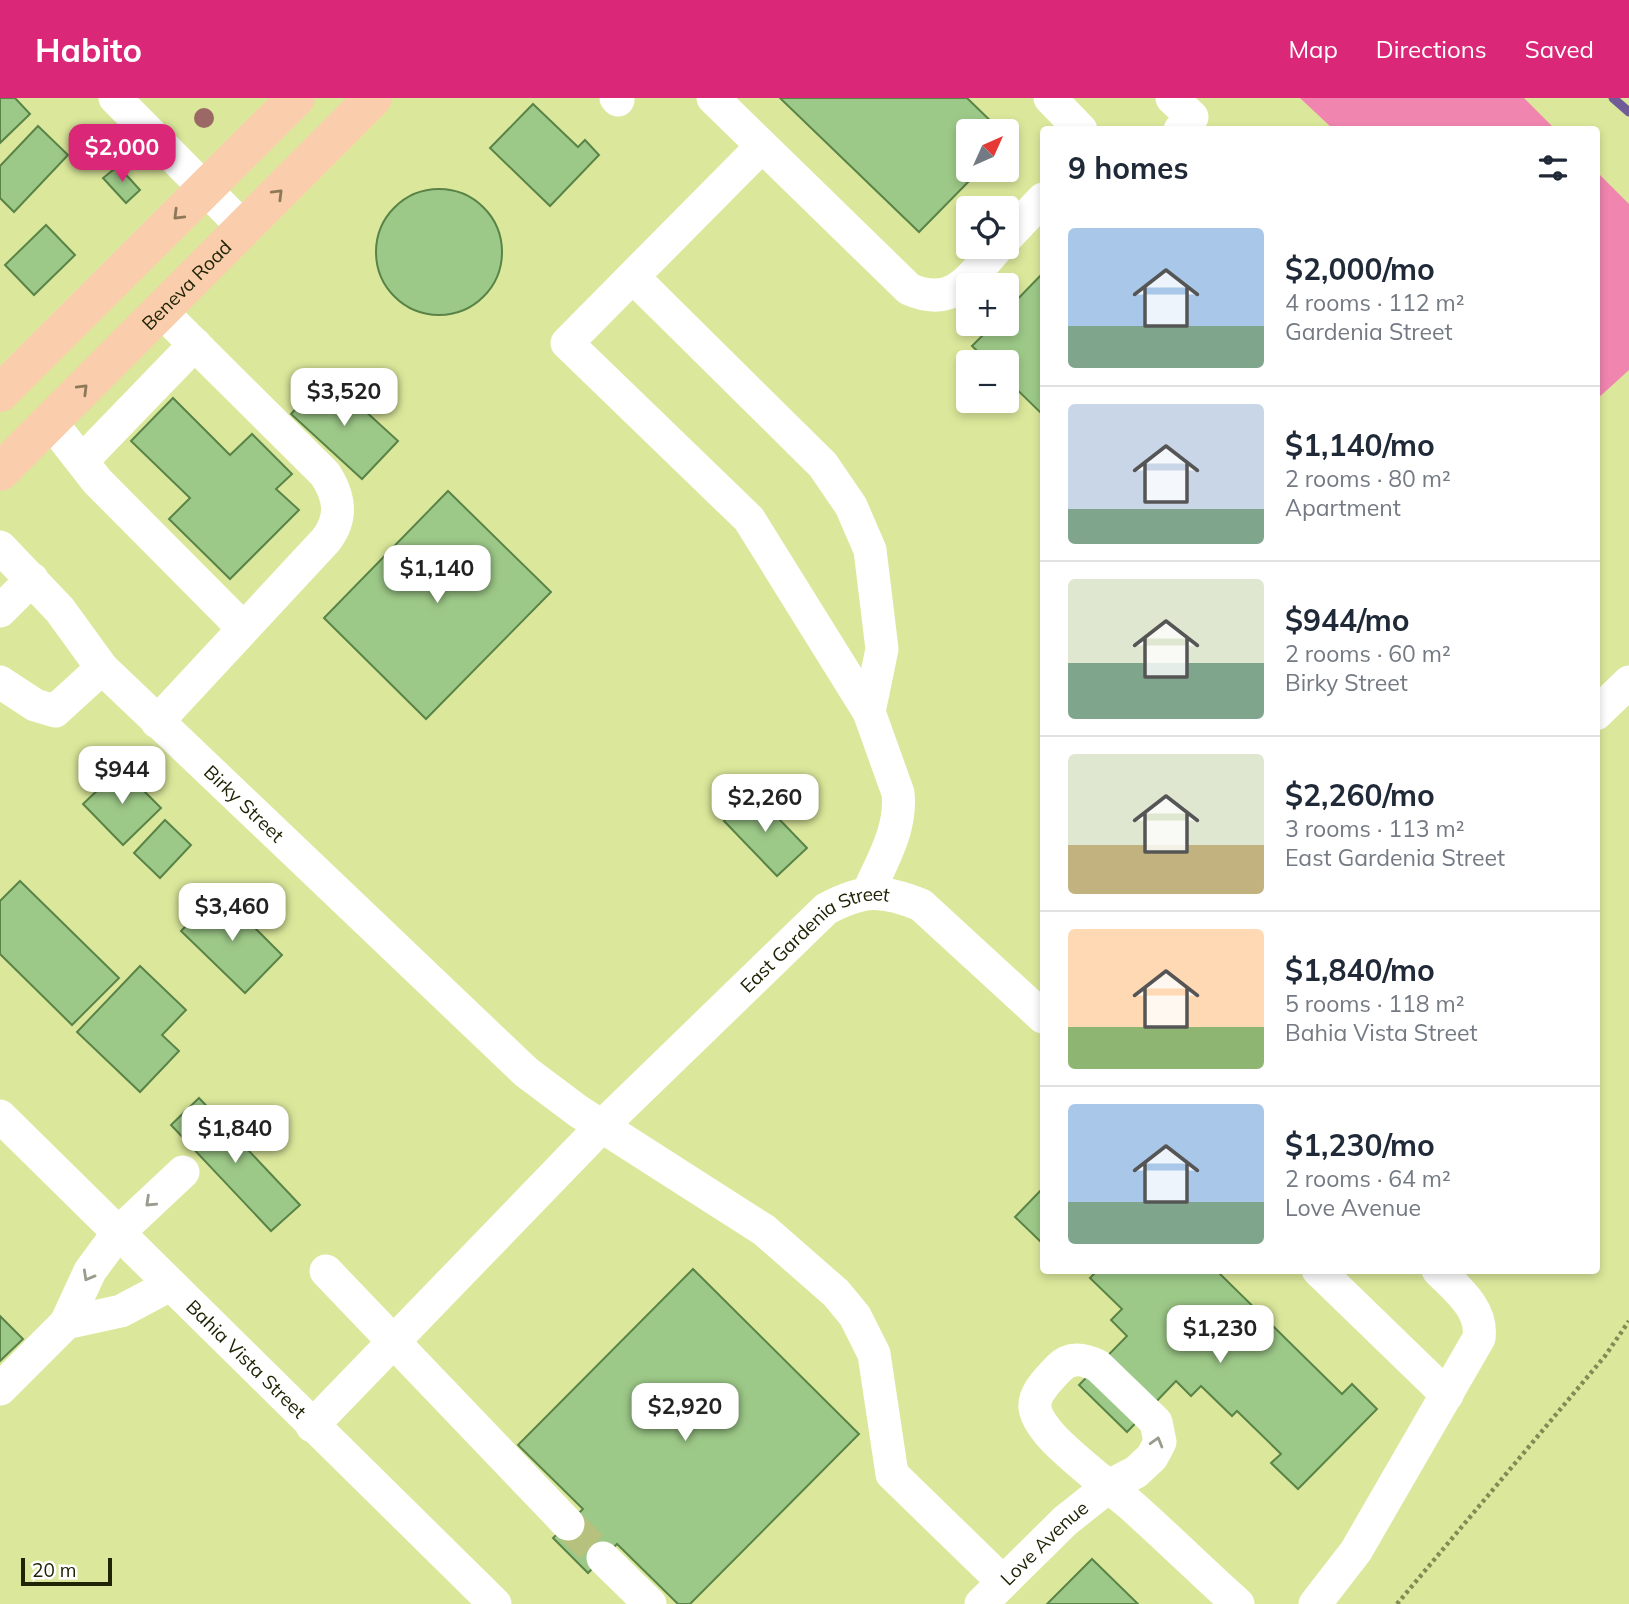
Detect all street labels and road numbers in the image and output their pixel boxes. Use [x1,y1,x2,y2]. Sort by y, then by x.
street label: Beneva Road [136,235,236,335]
street label: Birky Street [199,760,289,847]
street label: East Gardenia Street [735,881,892,998]
street label: Bahia Vista Street [181,1295,312,1424]
street label: Love Avenue [995,1495,1093,1590]

